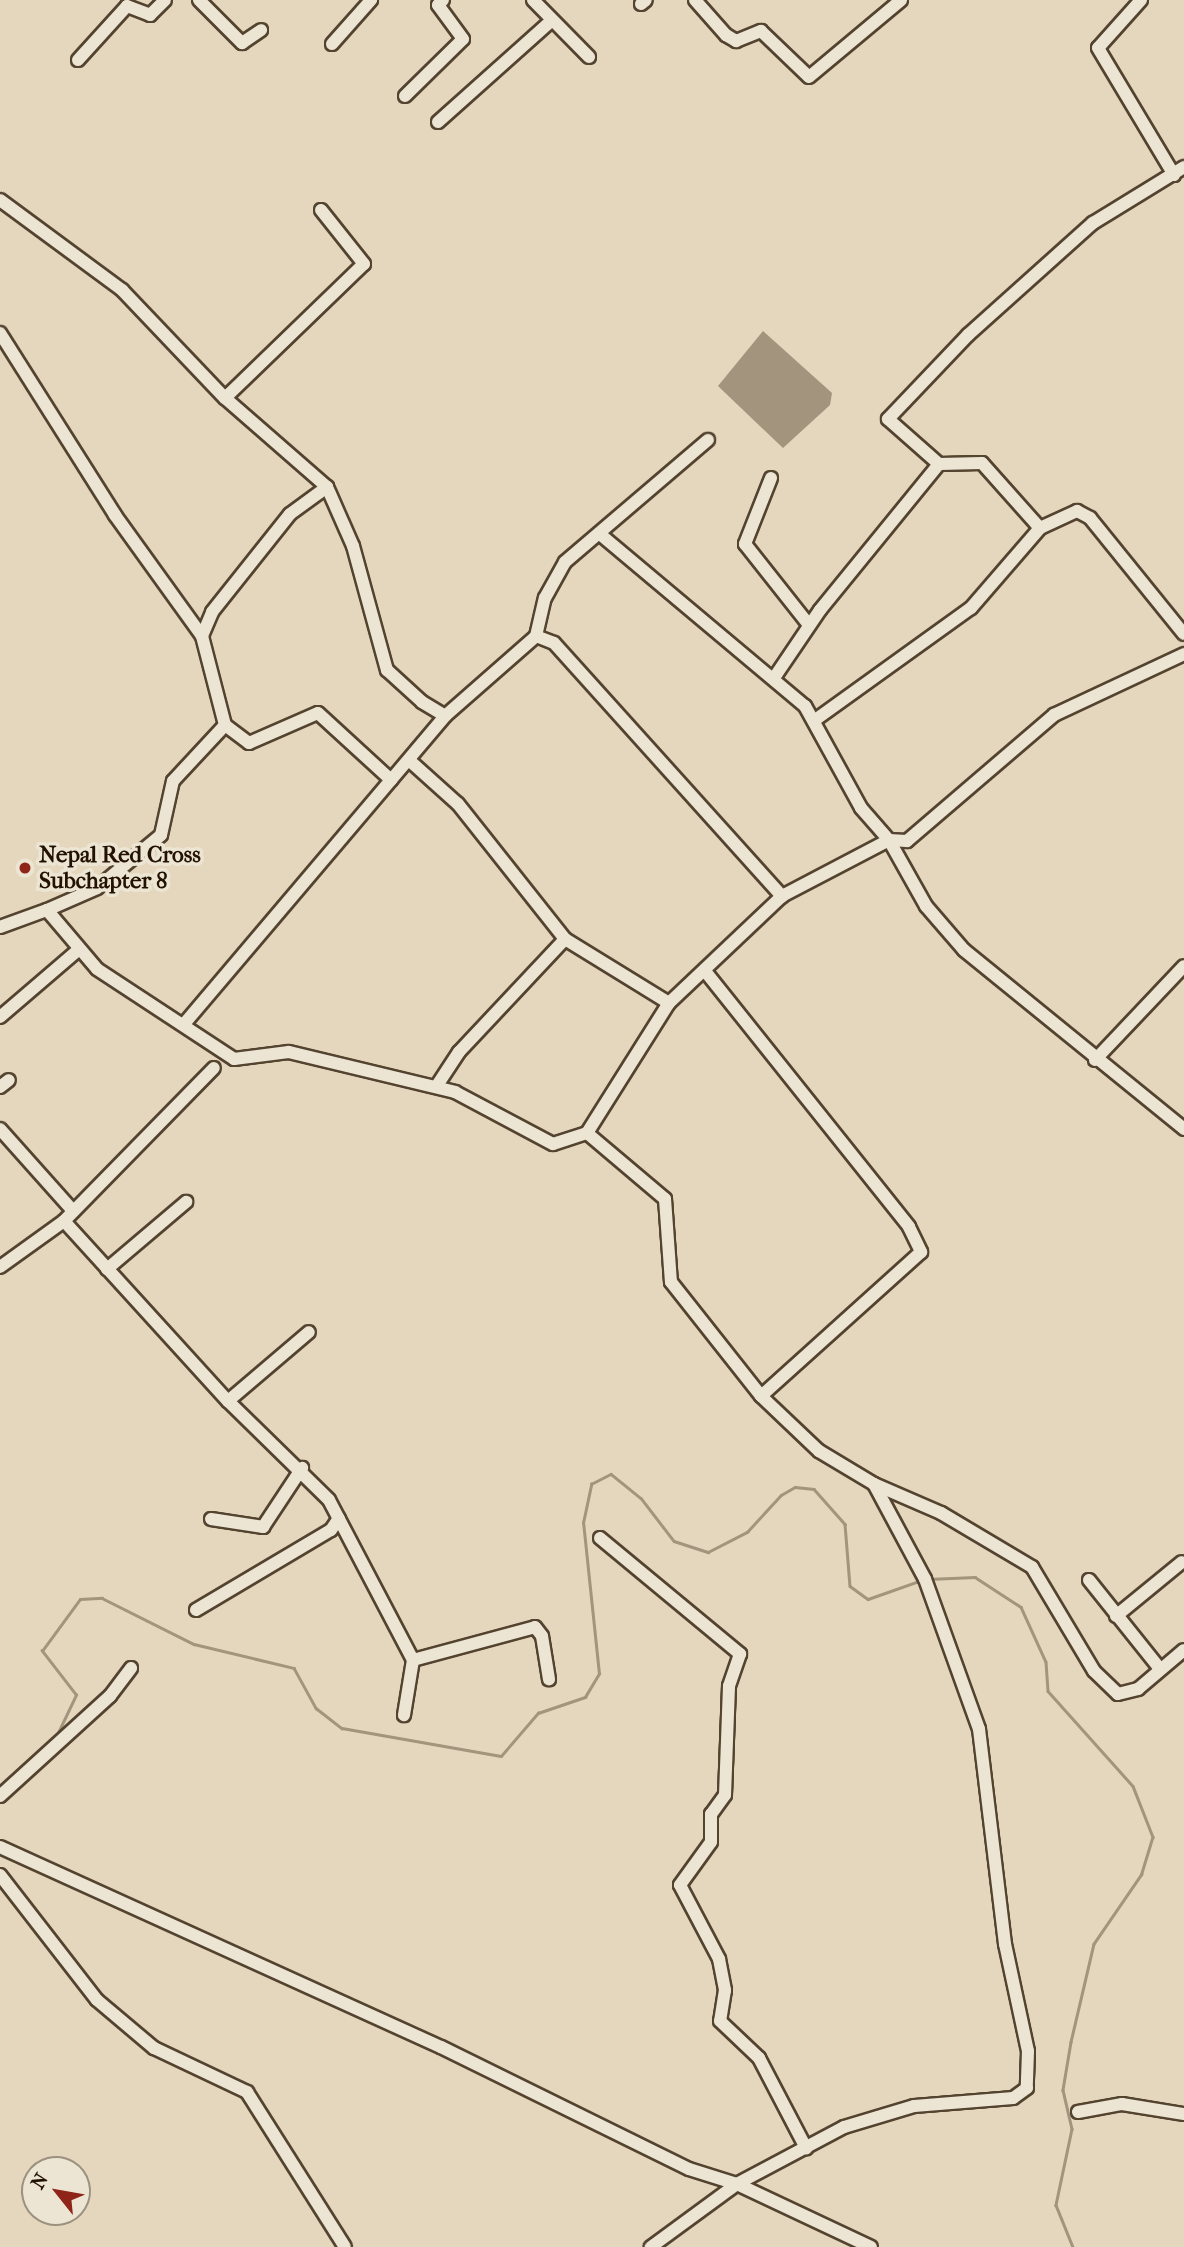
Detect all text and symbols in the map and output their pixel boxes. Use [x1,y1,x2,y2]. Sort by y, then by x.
place label: Nepal Red Cross Subchapter 8 [39,841,201,895]
marker: Nepal Red Cross Subchapter 8 [17,860,33,876]
north arrow [21,2156,91,2226]
text: N [27,2169,53,2193]

